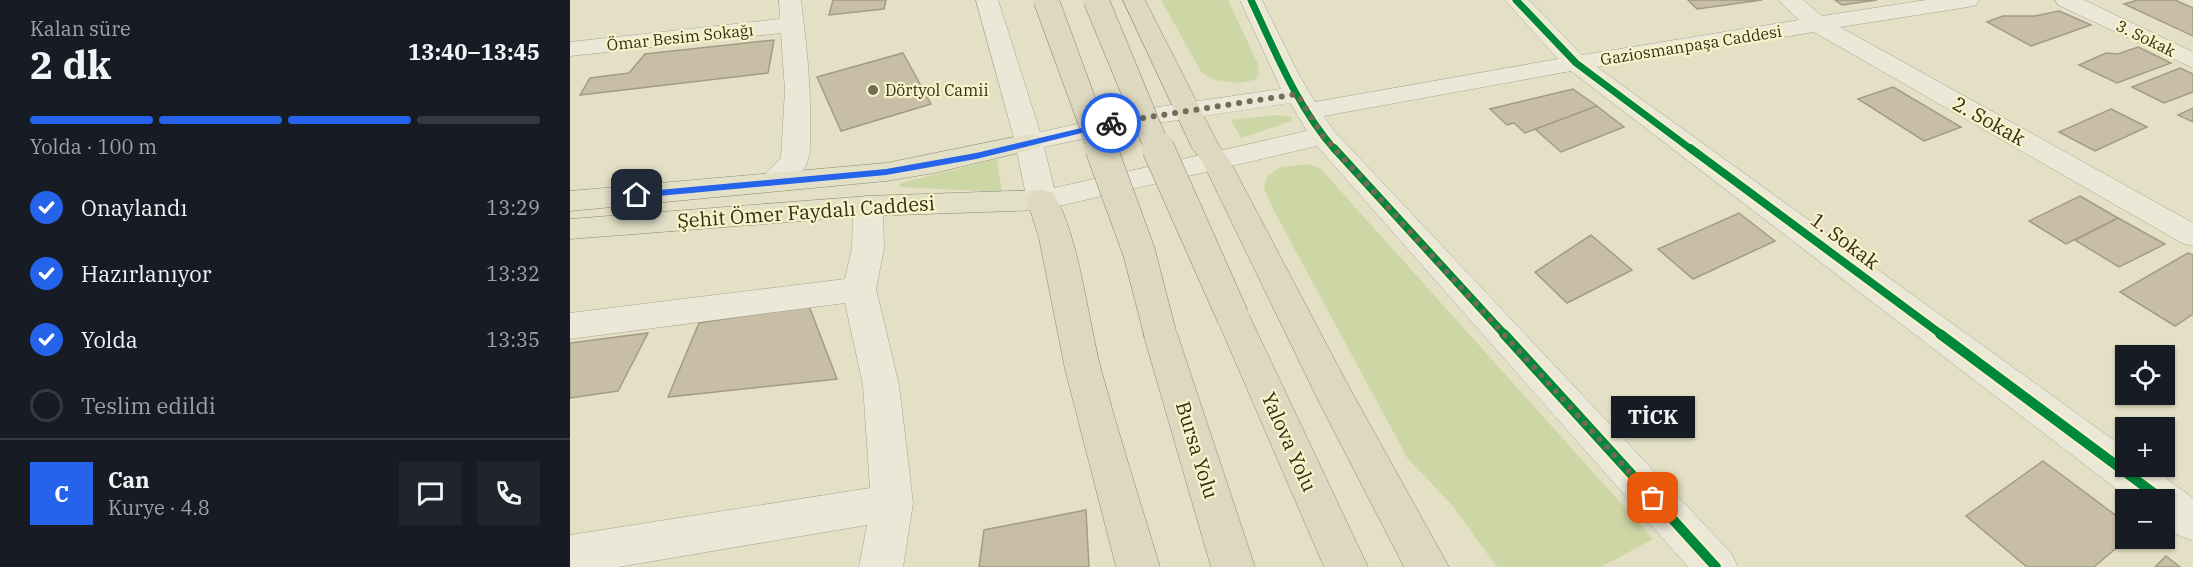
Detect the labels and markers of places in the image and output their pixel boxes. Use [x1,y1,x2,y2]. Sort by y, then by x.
place label: Dörtyol Camii [885,80,988,100]
marker: Dörtyol Camii [866,83,880,97]
pin [611,169,662,220]
callout: TİCK [1611,396,1695,438]
pin [1627,472,1678,523]

